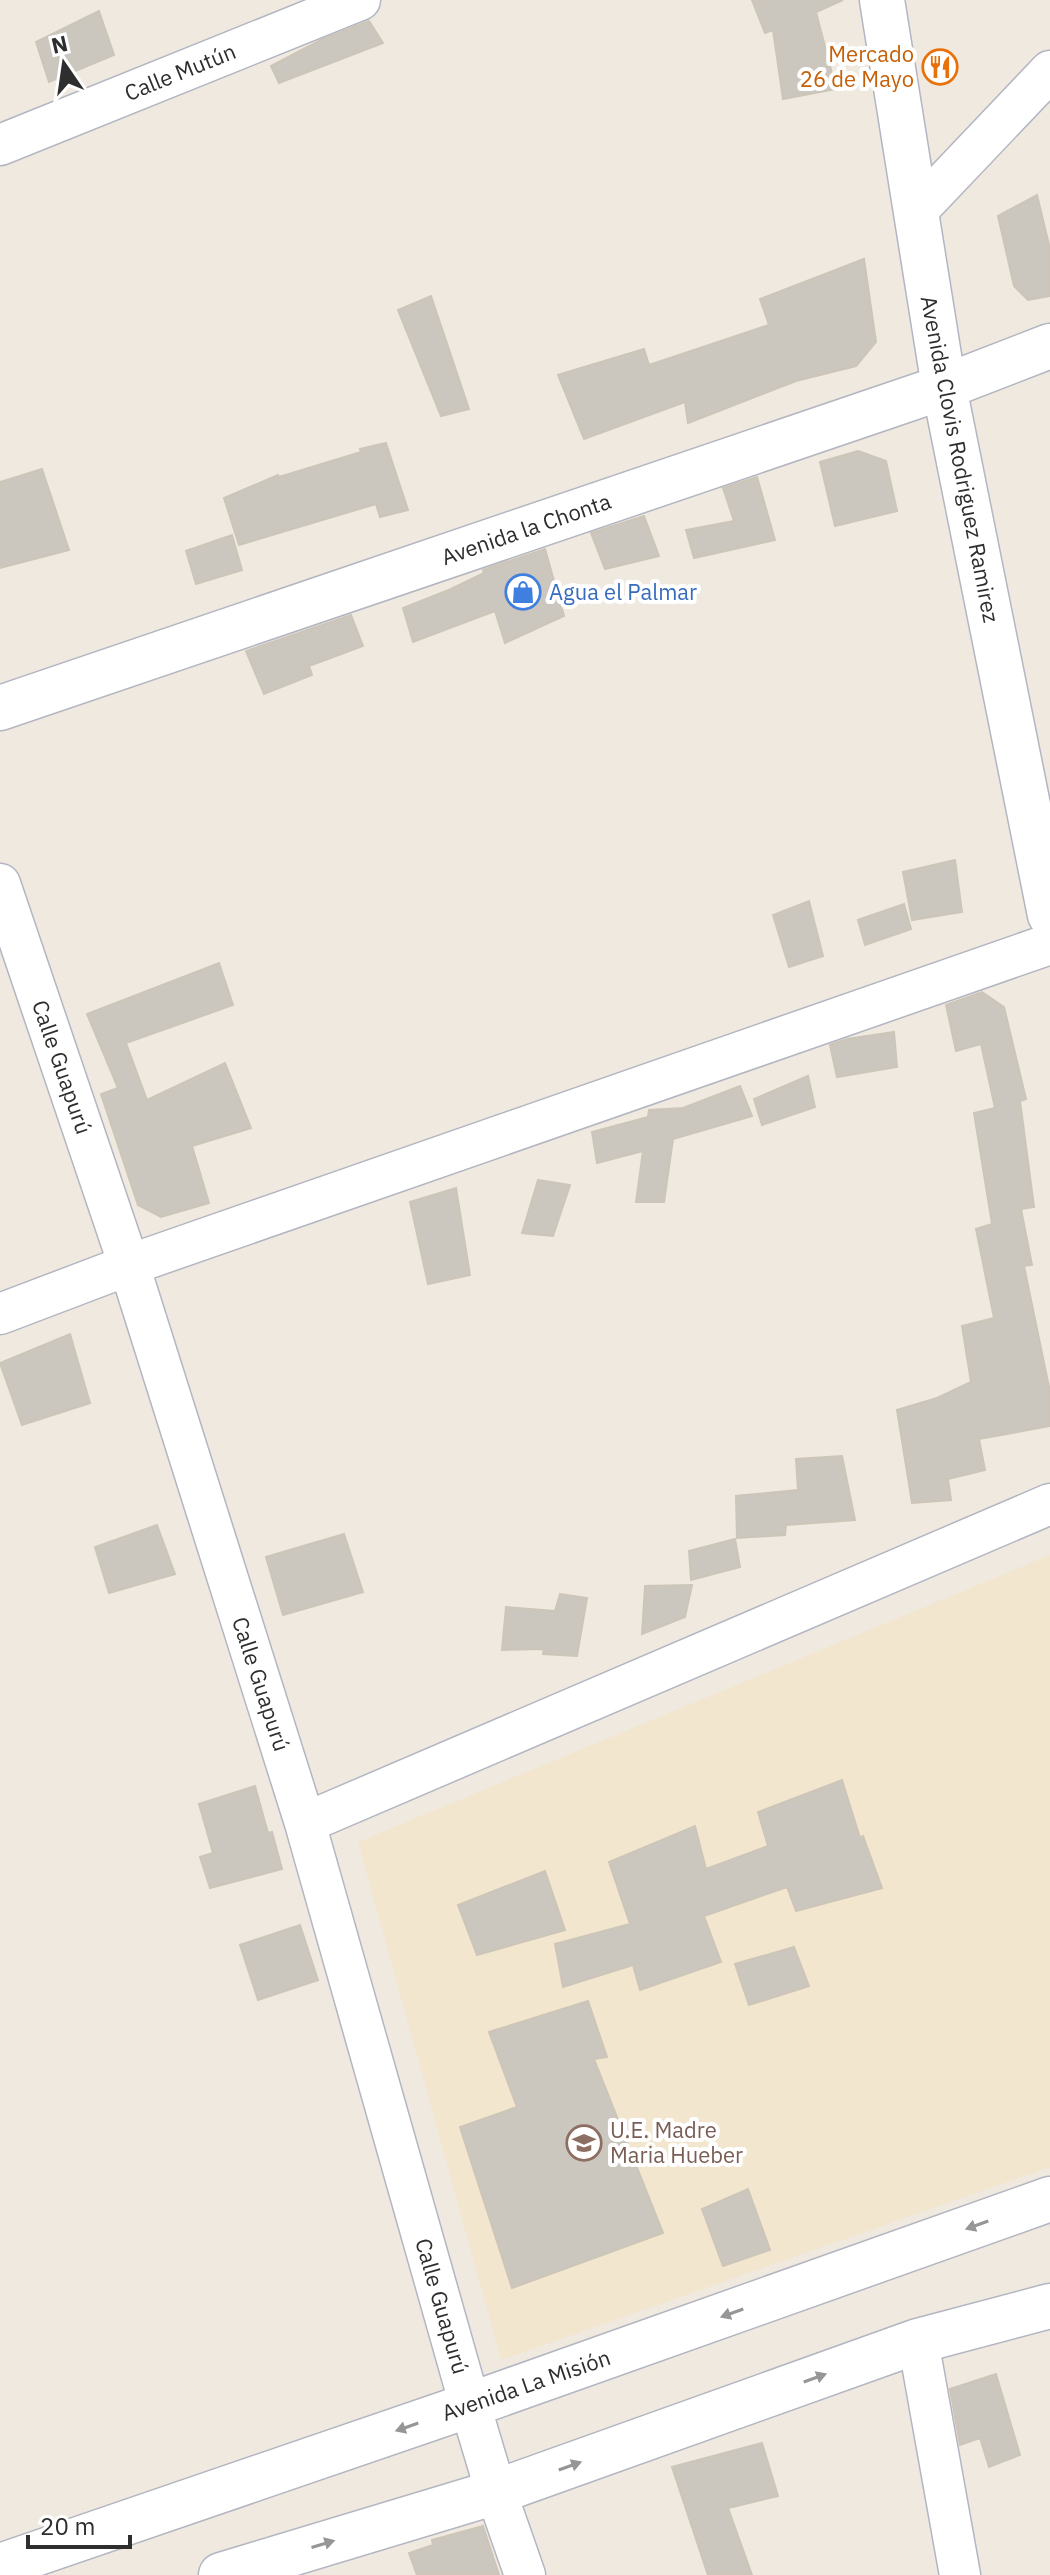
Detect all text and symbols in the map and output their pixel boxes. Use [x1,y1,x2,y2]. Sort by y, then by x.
north arrow [24,24,104,104]
text: N [48,28,70,60]
street label: Calle Mutún [120,36,240,107]
place label: Mercado 26 de Mayo [800,39,914,93]
restaurant icon: Mercado 26 de Mayo [921,48,959,86]
street label: Avenida Clovis Rodriguez Ramirez [915,293,1006,625]
street label: Avenida la Chonta [437,486,615,571]
shop icon: Agua el Palmar [504,573,542,611]
place label: Agua el Palmar [549,577,697,606]
street label: Calle Guapurú [26,996,99,1138]
street label: Calle Guapurú [226,1613,297,1755]
place label: U.E. Madre Maria Hueber [610,2115,743,2169]
school or university icon: U.E. Madre Maria Hueber [565,2124,603,2162]
one-way arrow [964,2219,988,2232]
street label: Calle Guapurú [409,2235,476,2377]
one-way arrow [720,2307,744,2319]
street label: Avenida La Misión [438,2342,614,2427]
one-way arrow [803,2371,827,2383]
one-way arrow [395,2421,419,2433]
one-way arrow [559,2459,583,2471]
scale bar [28,2499,130,2549]
text: 20 m [40,2510,95,2542]
one-way arrow [311,2537,335,2550]

